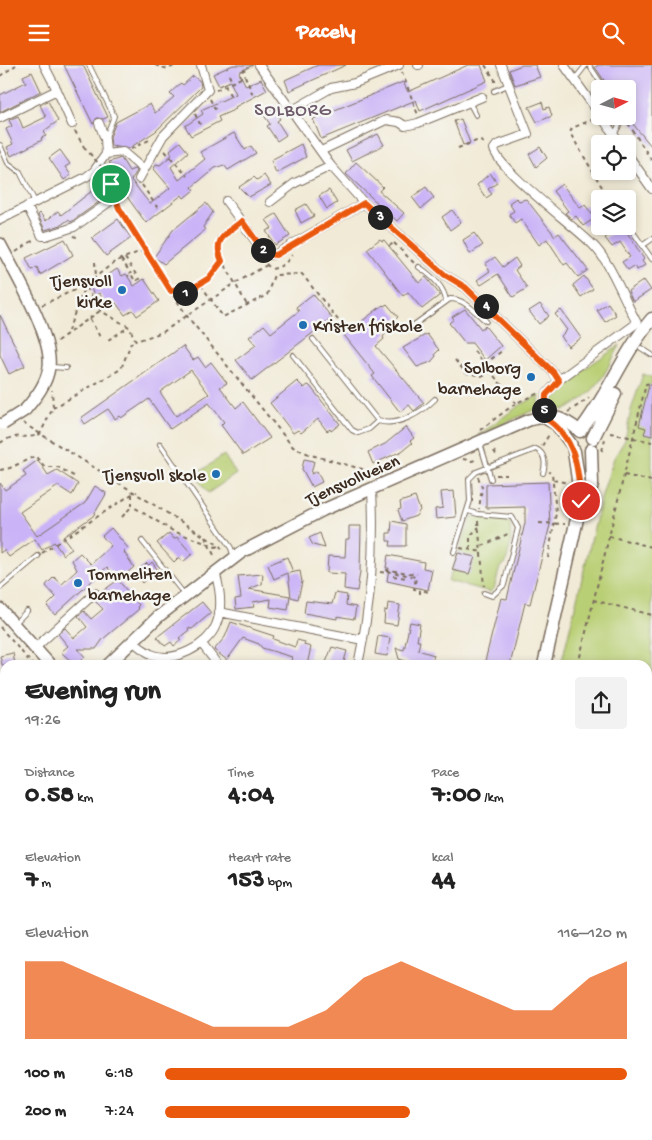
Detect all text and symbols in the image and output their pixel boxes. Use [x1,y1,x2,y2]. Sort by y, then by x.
icon: menu [25,19,53,47]
icon: search [599,19,627,47]
text: Pacely [297,20,355,46]
north arrow [591,80,636,125]
map controls [591,80,636,235]
district label: SOLBORG [254,100,332,123]
button: locate [591,135,636,180]
pin [90,163,132,205]
icon: arrive [97,170,125,198]
button: layers [591,190,636,235]
pin: 3 [368,205,392,229]
text: 3 [377,209,384,226]
pin: 2 [250,237,276,263]
text: 2 [260,242,267,259]
place label: Tjensvoll kirke [49,272,113,314]
pin: 1 [172,281,198,305]
marker: Tjensvoll kirke [116,284,128,296]
text: 1 [183,285,188,302]
pin: 4 [474,293,498,319]
text: 4 [483,298,490,315]
place label: Kristen friskole [313,317,423,338]
marker: Kristen friskole [297,319,309,331]
place label: Solborg barnehage [438,359,522,401]
marker: Solborg barnehage [525,371,537,383]
pin: 5 [532,397,556,423]
text: 5 [541,402,548,419]
street label: Tjensvollveien [302,451,404,512]
place label: Tjensvoll skole [102,466,207,487]
marker: Tjensvoll skole [210,468,222,480]
pin [560,480,602,522]
icon: check [567,487,595,515]
place label: Tommeliten barnehage [87,565,173,607]
marker: Tommeliten barnehage [72,577,84,589]
text: Evening run [25,676,161,709]
button: share [575,677,627,729]
text: 19:26 [25,712,60,731]
text: Distance [25,765,74,782]
text: Time [228,765,254,782]
text: Pace [432,765,459,782]
text: 0.58 [25,782,74,811]
text: 4:04 [228,782,274,811]
text: 7:00 [432,782,481,811]
text: km [74,790,93,807]
text: /km [481,790,504,807]
text: Elevation [25,850,81,867]
text: Heart rate [228,850,291,867]
text: kcal [432,850,454,867]
text: 7 [25,867,38,896]
text: 153 [228,867,265,896]
text: 44 [432,867,455,896]
text: m [38,875,51,892]
text: bpm [265,875,292,892]
text: Elevation [25,925,89,944]
text: 116–120 m [558,925,627,944]
text: 100 m [25,1065,65,1084]
text: 6:18 [105,1065,133,1084]
text: 200 m [25,1103,66,1122]
text: 7:24 [105,1103,134,1122]

